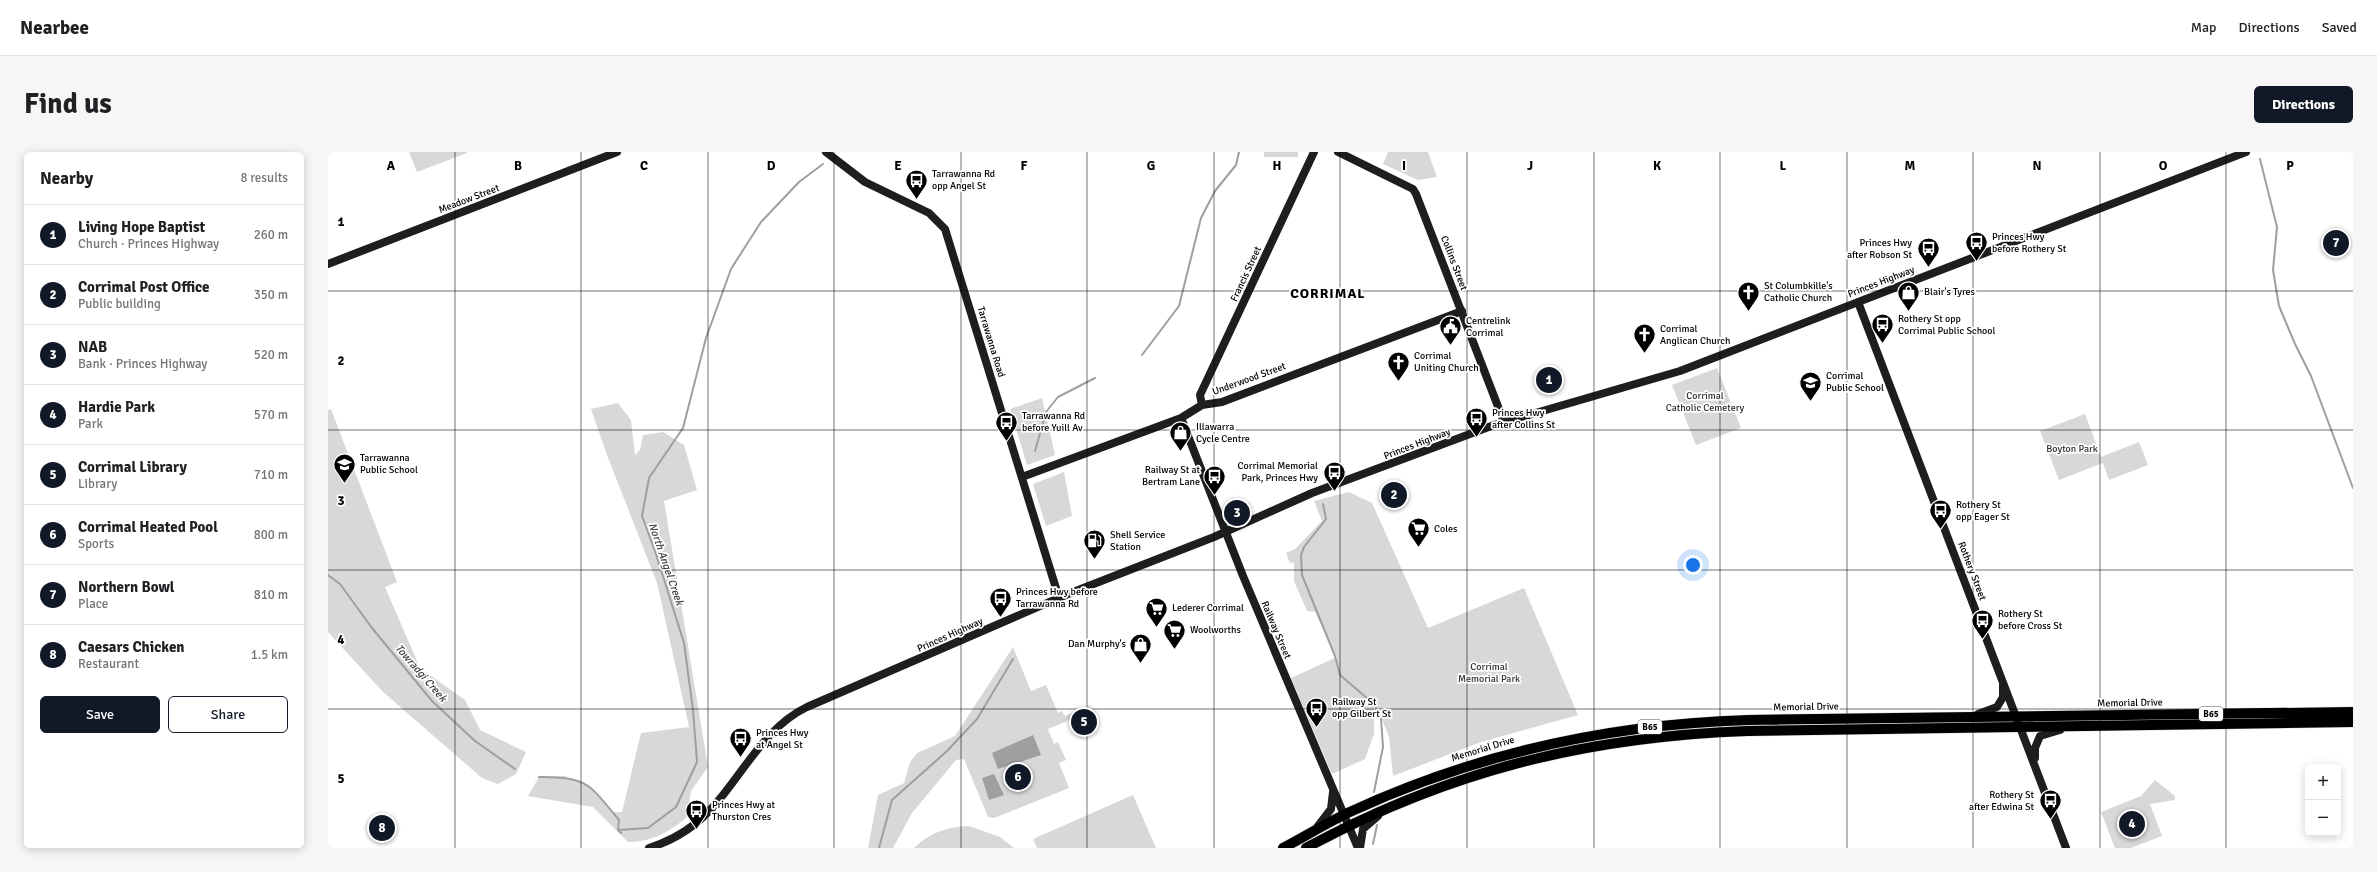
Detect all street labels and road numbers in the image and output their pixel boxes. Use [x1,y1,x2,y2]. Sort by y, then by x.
street label: Meadow Street [437,182,501,216]
street label: Collins Street [1438,234,1470,293]
street label: Francis Street [1228,244,1264,303]
street label: Princes Highway [1846,264,1916,300]
street label: Tarrawanna Road [975,305,1007,379]
street label: Underwood Street [1211,360,1288,398]
street label: Princes Highway [1382,426,1452,462]
street label: Rothery Street [1955,540,1989,602]
street label: Railway Street [1258,599,1294,661]
street label: Princes Highway [915,615,985,655]
street label: Memorial Drive [2097,696,2163,710]
street label: Memorial Drive [1773,700,1839,714]
road number: B65 [2199,707,2223,721]
road number: B65 [1638,720,1662,734]
street label: Memorial Drive [1450,734,1516,764]

